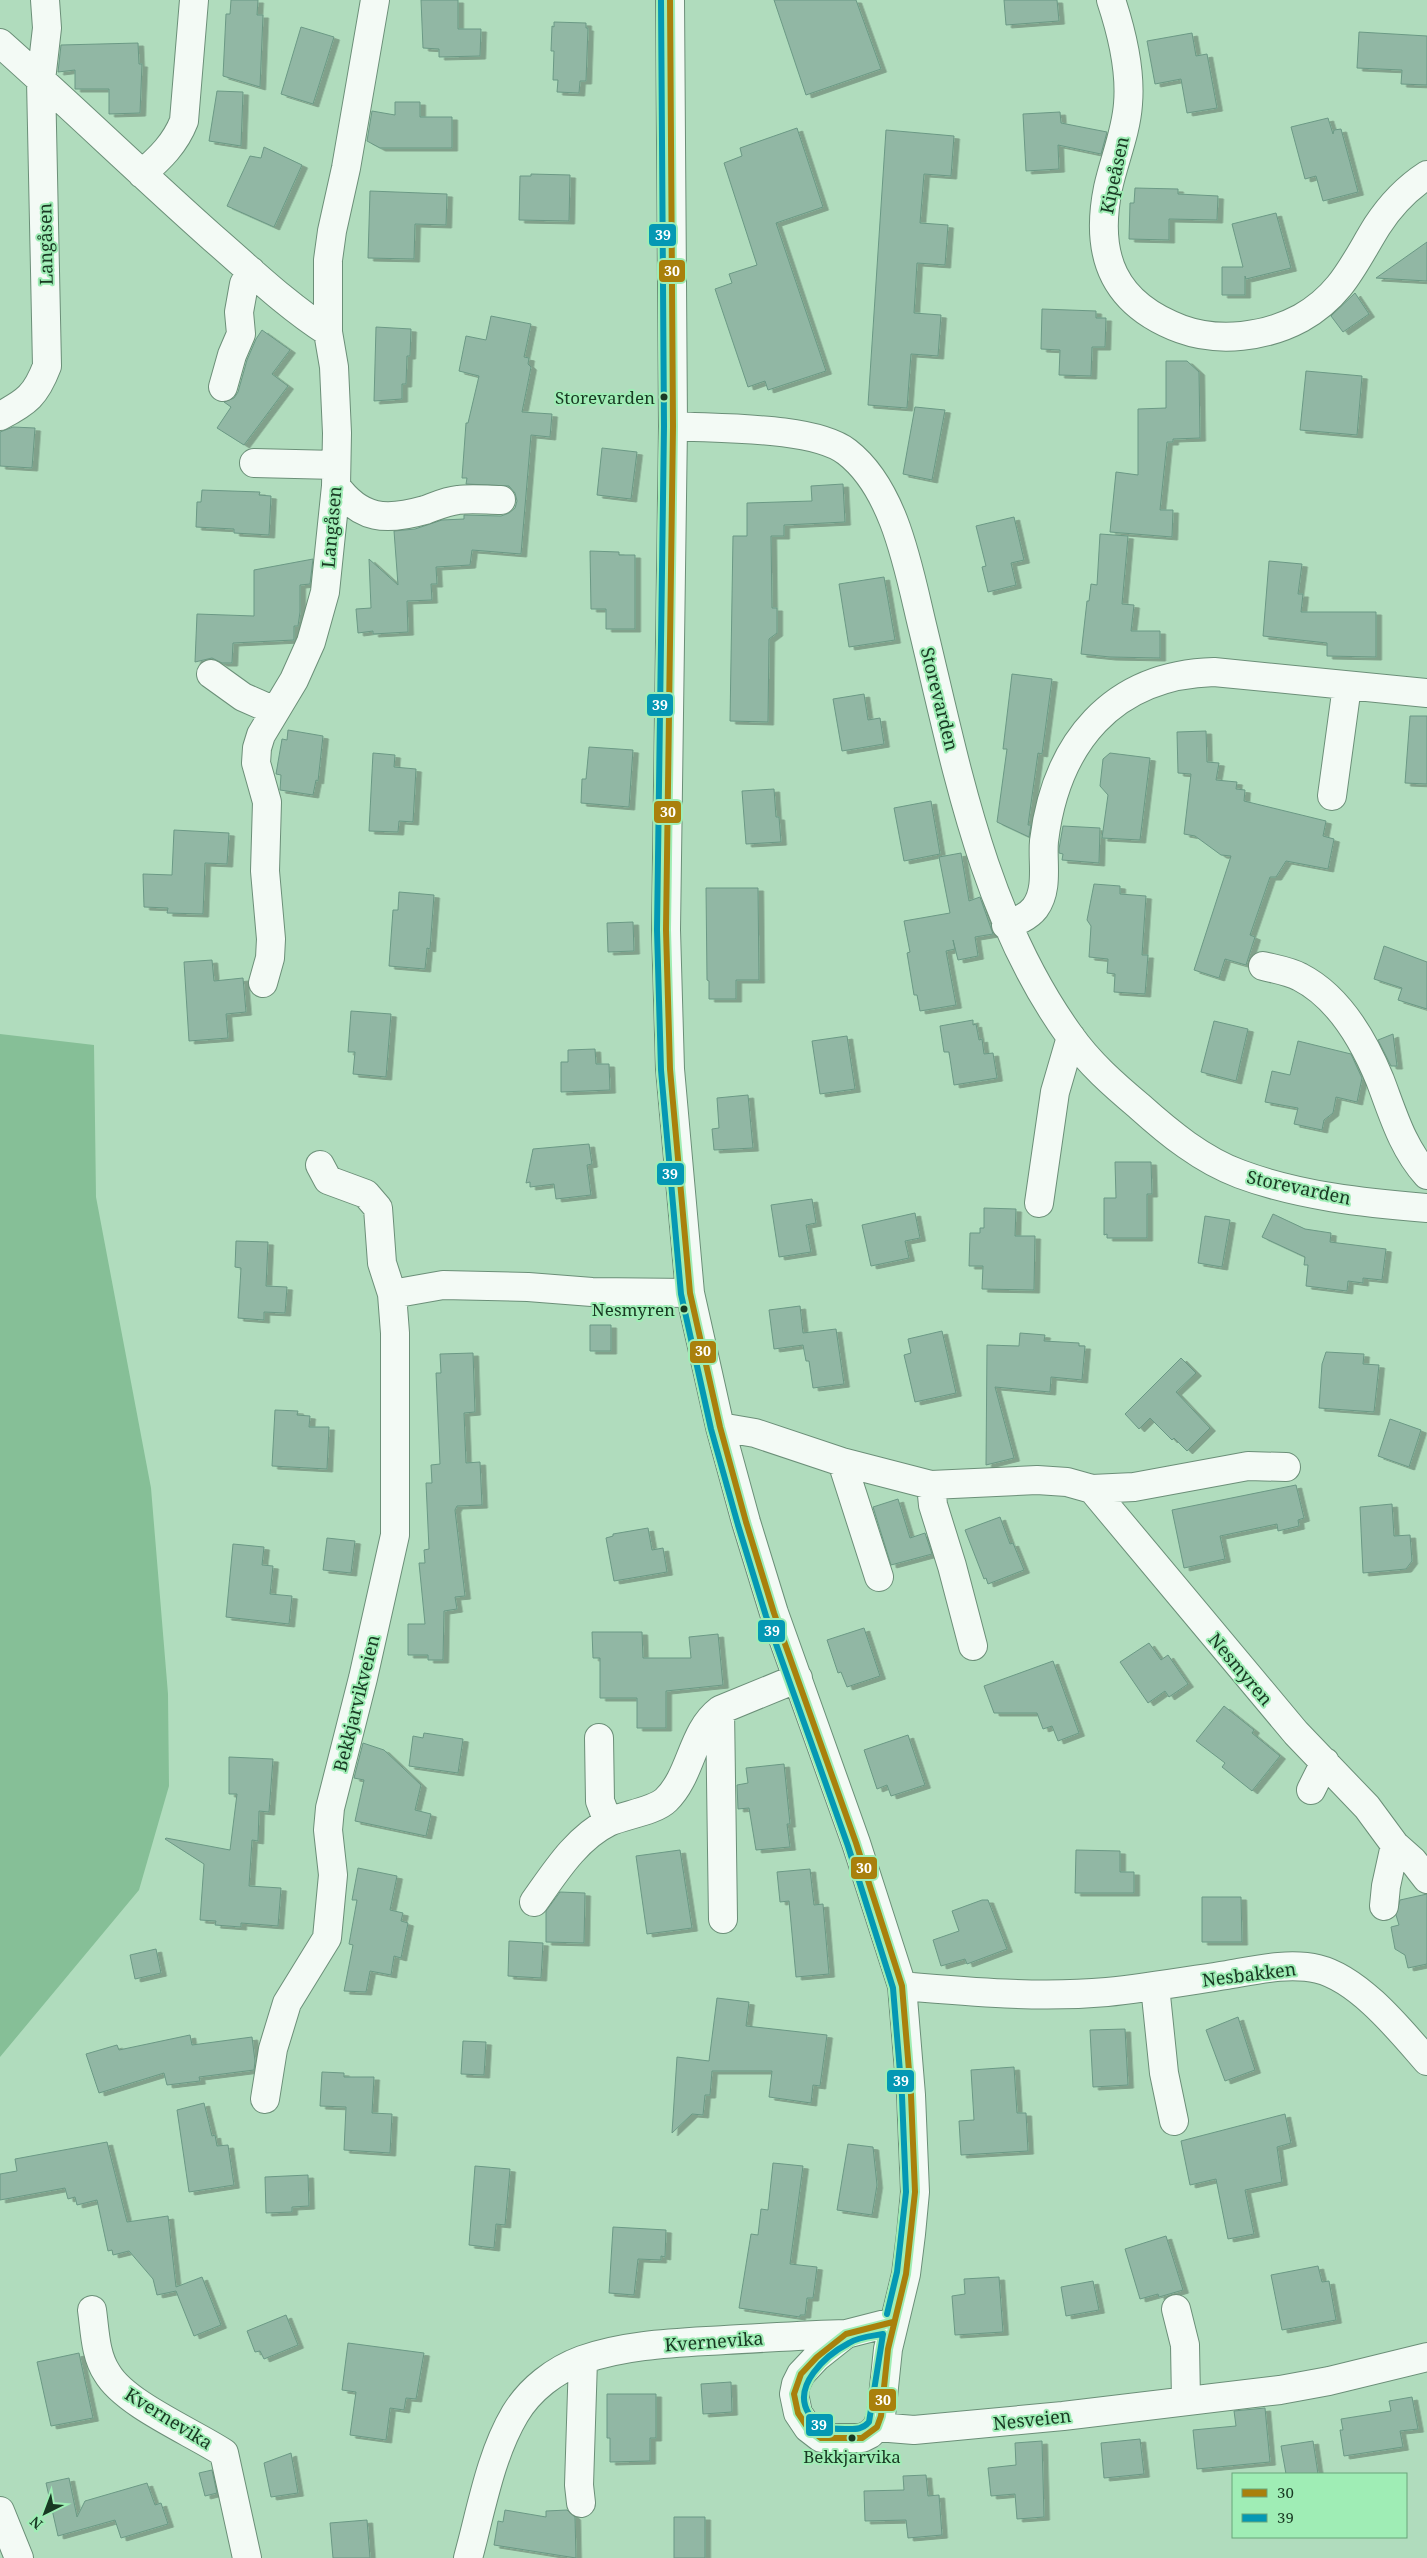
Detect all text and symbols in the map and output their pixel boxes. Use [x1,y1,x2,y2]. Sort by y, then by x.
street label: Kipeåsen [1094,134,1134,216]
street label: Langåsen [32,202,58,285]
line badge: 39 [648,223,677,247]
text: 39 [655,225,671,244]
line badge: 30 [658,259,686,283]
text: 30 [664,261,680,280]
place label: Storevarden [555,386,655,409]
marker: Storevarden [659,392,669,402]
street label: Langåsen [315,485,347,569]
street label: Storevarden [916,645,965,754]
line badge: 39 [646,693,674,717]
text: 39 [652,695,668,714]
line badge: 30 [653,800,682,824]
text: 30 [660,802,676,821]
line badge: 39 [656,1162,685,1186]
text: 39 [662,1164,678,1183]
street label: Storevarden [1245,1164,1354,1210]
place label: Nesmyren [592,1298,675,1321]
marker: Nesmyren [679,1304,689,1314]
line badge: 30 [689,1340,717,1364]
text: 30 [695,1341,711,1360]
line badge: 39 [757,1619,786,1643]
text: 39 [764,1621,780,1640]
street label: Nesmyren [1204,1628,1279,1711]
street label: Bekkjarvikveien [327,1632,385,1774]
line badge: 30 [850,1856,878,1880]
text: 30 [856,1858,872,1877]
street label: Nesbakken [1201,1956,1298,1992]
line badge: 39 [886,2069,915,2093]
text: 39 [893,2071,909,2090]
street label: Kvernevika [664,2326,764,2356]
street label: Kvernevika [121,2382,217,2454]
line badge: 30 [868,2388,897,2412]
text: 30 [875,2390,891,2409]
street label: Nesveien [992,2403,1073,2435]
line badge: 39 [805,2413,834,2437]
text: 39 [811,2415,827,2434]
marker: Bekkjarvika [847,2433,857,2443]
place label: Bekkjarvika [803,2445,901,2468]
legend [1232,2473,1407,2538]
text: 30 [1277,2482,1294,2502]
north arrow [20,2488,70,2538]
text: 39 [1277,2507,1294,2527]
text: N [26,2512,46,2534]

